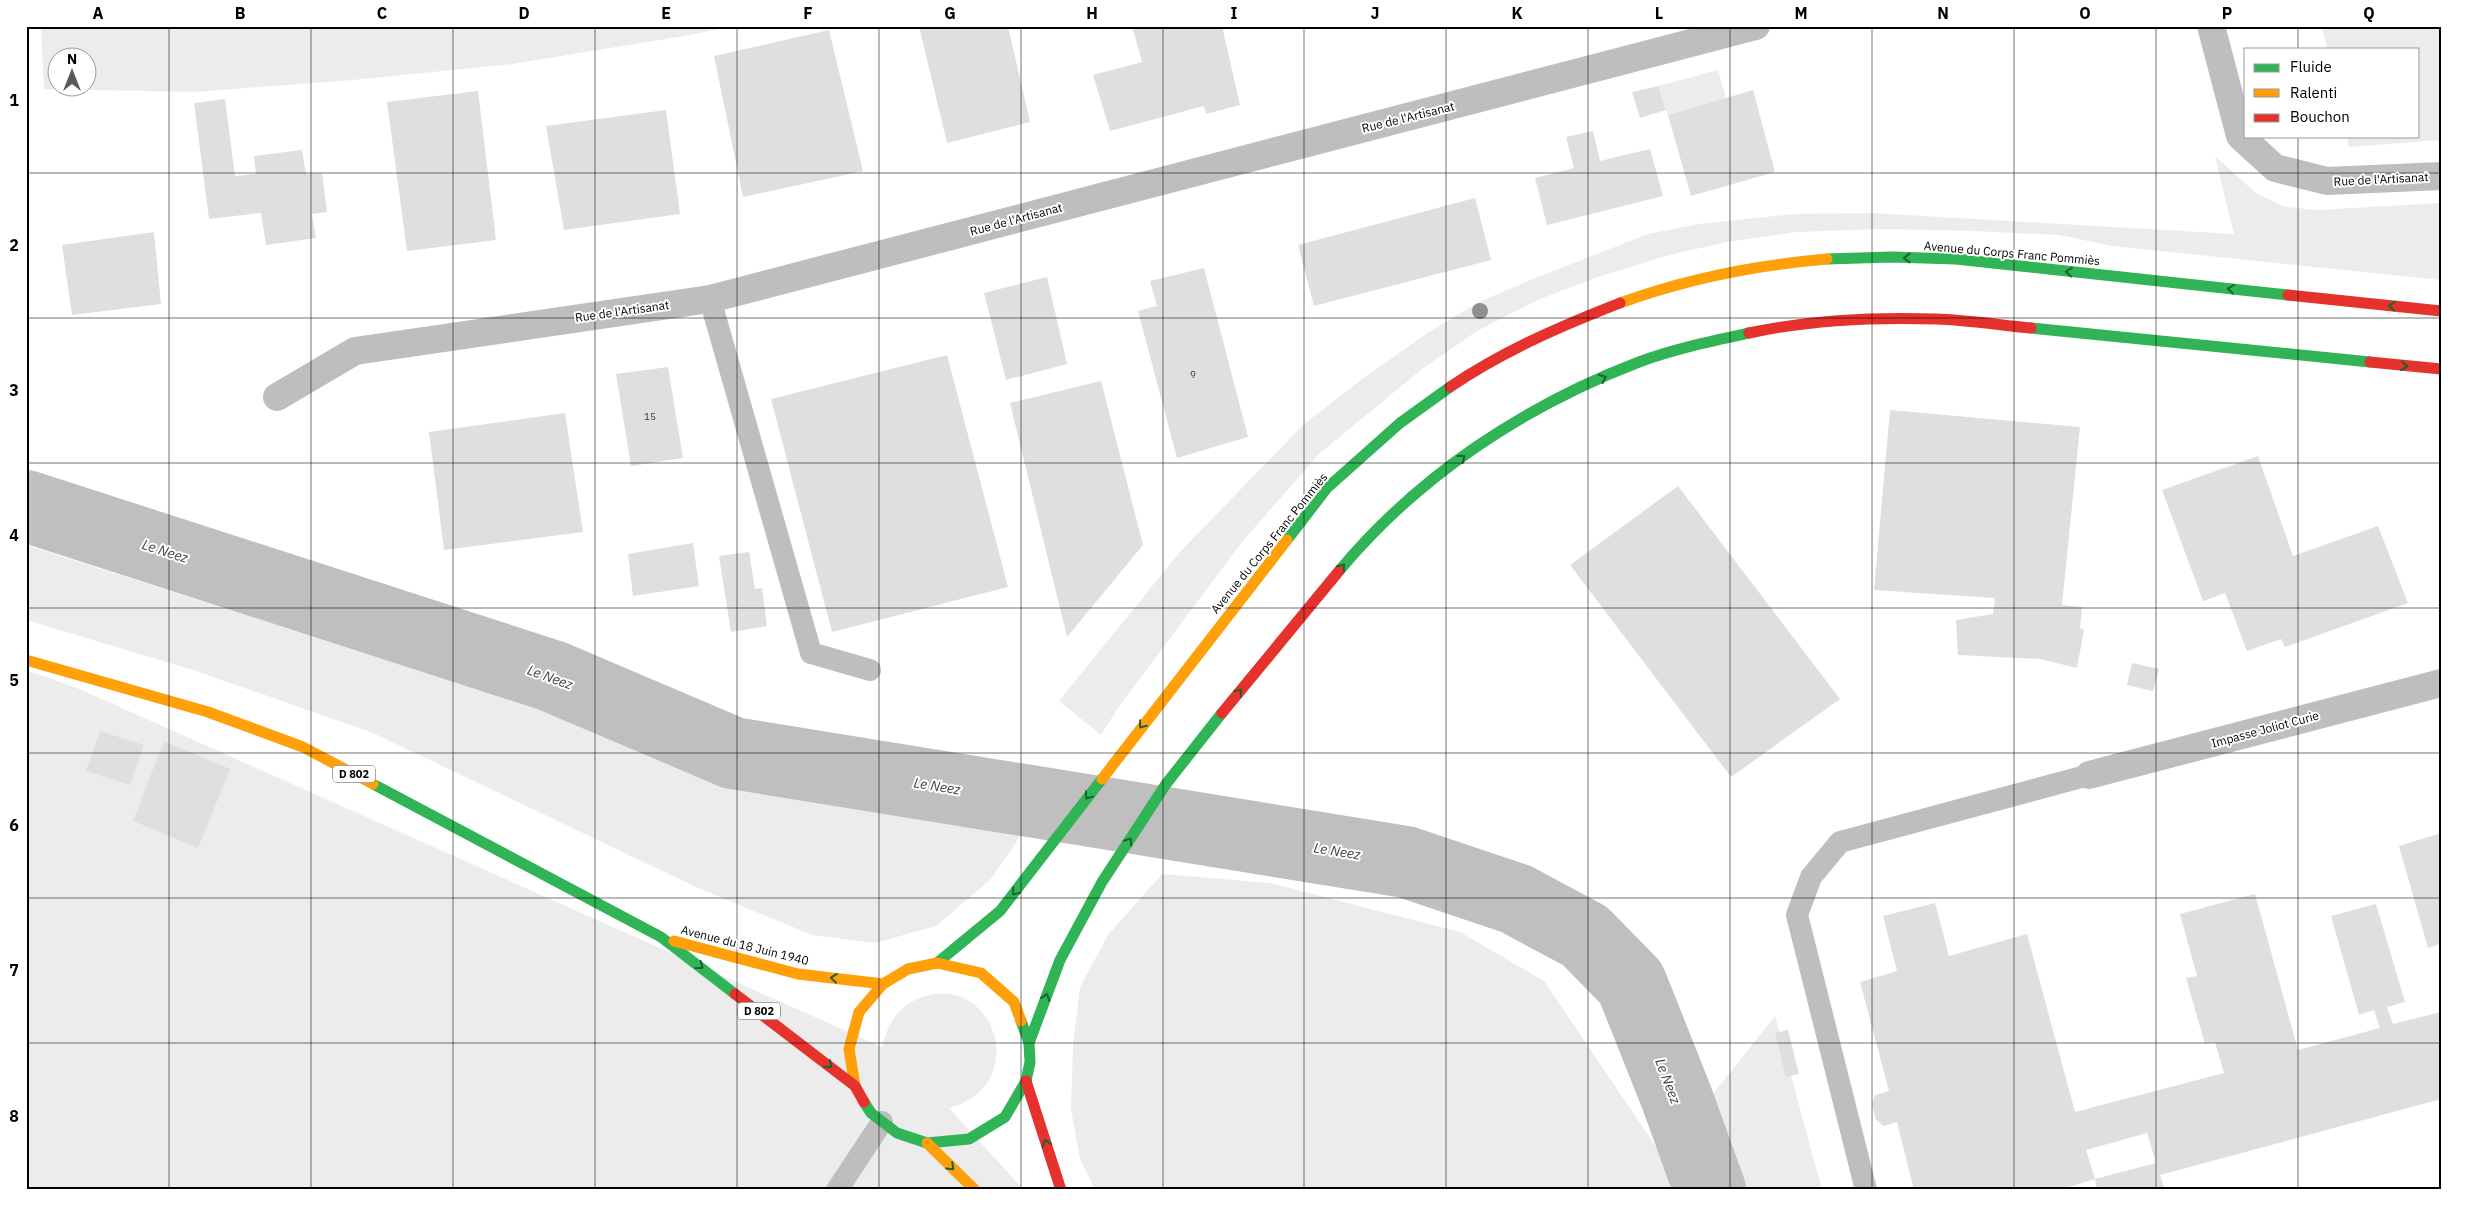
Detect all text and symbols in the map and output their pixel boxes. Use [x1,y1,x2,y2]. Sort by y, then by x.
text: A [93,3,104,23]
text: B [235,3,246,23]
text: C [377,3,387,23]
text: D [518,3,530,23]
text: E [661,3,671,23]
text: F [803,3,813,23]
text: G [944,3,956,23]
text: H [1086,3,1098,23]
text: I [1231,3,1238,23]
text: J [1371,3,1379,23]
text: K [1511,3,1523,23]
text: L [1655,3,1663,23]
text: M [1794,3,1808,23]
text: N [1937,3,1949,23]
text: O [2079,3,2091,23]
text: P [2222,3,2232,23]
text: Q [2363,3,2375,23]
north arrow [48,48,98,98]
legend [2244,48,2420,138]
text: N [67,50,77,68]
text: Fluide [2290,57,2332,76]
text: Ralenti [2290,83,2337,102]
text: 1 [9,90,19,110]
street label: Rue de l'Artisanat [1360,98,1456,136]
text: Bouchon [2290,107,2350,126]
street label: Rue de l'Artisanat [2333,169,2429,189]
street label: Rue de l'Artisanat [968,199,1064,239]
text: 2 [9,235,19,255]
street label: Avenue du Corps Franc Pommiès [1923,238,2101,268]
one-way arrow [1903,253,1911,263]
one-way arrow [2065,267,2073,278]
one-way arrow [2226,284,2234,295]
street label: Rue de l'Artisanat [574,297,670,325]
one-way arrow [2388,301,2396,312]
one-way arrow [2401,360,2409,371]
house number: 9 [1190,368,1196,381]
one-way arrow [1598,373,1607,384]
text: 3 [9,380,19,400]
house number: 15 [644,410,656,423]
one-way arrow [1456,455,1466,464]
street label: Avenue du Corps Franc Pommiès [1208,469,1331,616]
text: 4 [9,525,19,545]
water label: Le Neez [140,535,191,567]
one-way arrow [1337,564,1345,573]
water label: Le Neez [525,660,576,694]
text: 5 [9,670,19,690]
one-way arrow [1234,689,1243,698]
street label: Impasse Joliot Curie [2210,707,2321,751]
one-way arrow [1140,719,1148,728]
road number: D 802 [333,766,375,782]
water label: Le Neez [912,773,962,799]
one-way arrow [1085,790,1094,800]
text: 6 [9,815,19,835]
one-way arrow [1123,837,1132,847]
water label: Le Neez [1312,838,1362,864]
one-way arrow [1012,886,1020,895]
street label: Avenue du 18 Juin 1940 [680,922,810,968]
text: 7 [9,960,19,980]
one-way arrow [694,961,703,969]
one-way arrow [830,973,838,984]
one-way arrow [1040,993,1050,1002]
road number: D 802 [738,1002,780,1019]
water label: Le Neez [1651,1056,1685,1107]
one-way arrow [823,1059,832,1068]
text: 8 [9,1106,19,1126]
one-way arrow [1042,1140,1052,1148]
one-way arrow [945,1161,954,1170]

